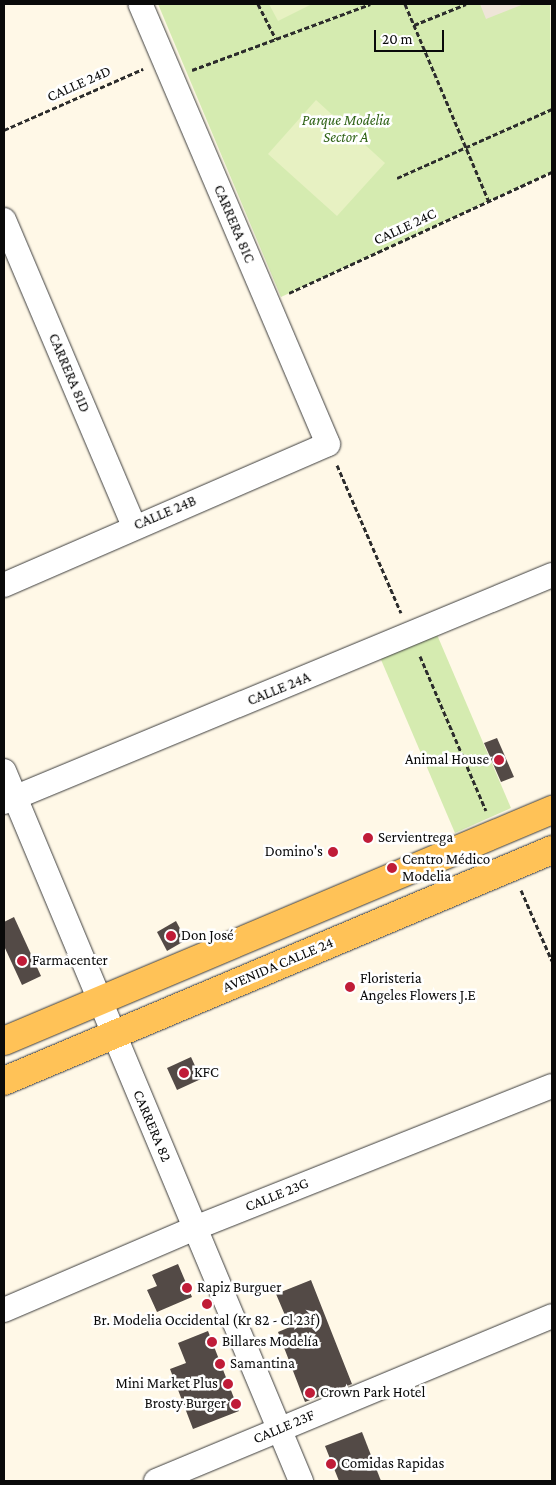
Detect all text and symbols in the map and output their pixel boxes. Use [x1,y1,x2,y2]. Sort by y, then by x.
scale bar [376,20,446,52]
text: 20 m [382,31,413,47]
street label: CALLE 24D [44,62,114,106]
park label: Parque Modelia Sector A [302,111,390,146]
street label: CARRERA 81C [209,182,259,266]
street label: CALLE 24C [371,205,439,249]
street label: CARRERA 81D [44,331,94,415]
street label: CALLE 24B [131,492,199,534]
street label: CALLE 24A [245,668,313,710]
place label: Animal House [405,751,489,769]
marker: Animal House [493,754,505,766]
place label: Servientrega [378,829,453,847]
marker: Servientrega [362,832,374,844]
place label: Domino's [265,843,323,861]
marker: Domino's [327,846,339,858]
place label: Centro Médico Modelia [402,850,490,885]
marker: Centro Médico Modelia [386,862,398,874]
place label: Don José [181,927,234,945]
marker: Don José [165,930,177,942]
street label: AVENIDA CALLE 24 [220,934,336,996]
place label: Farmacenter [32,952,108,970]
marker: Farmacenter [16,955,28,967]
place label: Floristeria Angeles Flowers J.E [360,969,476,1004]
marker: Floristeria Angeles Flowers J.E [344,981,356,993]
place label: KFC [194,1064,219,1082]
marker: KFC [178,1067,190,1079]
street label: CARRERA 82 [129,1087,175,1165]
street label: CALLE 23G [243,1174,311,1216]
place label: Rapiz Burguer [197,1279,281,1297]
marker: Rapiz Burguer [181,1282,193,1294]
marker: Br. Modelia Occidental (Kr 82 - Cl 23f) [201,1298,213,1310]
place label: Br. Modelia Occidental (Kr 82 - Cl 23f) [93,1312,321,1330]
place label: Billares Modelía [222,1333,318,1351]
marker: Billares Modelía [206,1336,218,1348]
place label: Samantina [230,1355,295,1373]
marker: Samantina [214,1358,226,1370]
place label: Mini Market Plus [115,1375,218,1393]
marker: Mini Market Plus [222,1378,234,1390]
place label: Crown Park Hotel [320,1384,425,1402]
marker: Crown Park Hotel [304,1387,316,1399]
place label: Brosty Burger [145,1395,226,1413]
marker: Brosty Burger [230,1398,242,1410]
street label: CALLE 23F [251,1406,317,1448]
place label: Comidas Rapidas [341,1455,444,1473]
marker: Comidas Rapidas [325,1458,337,1470]

